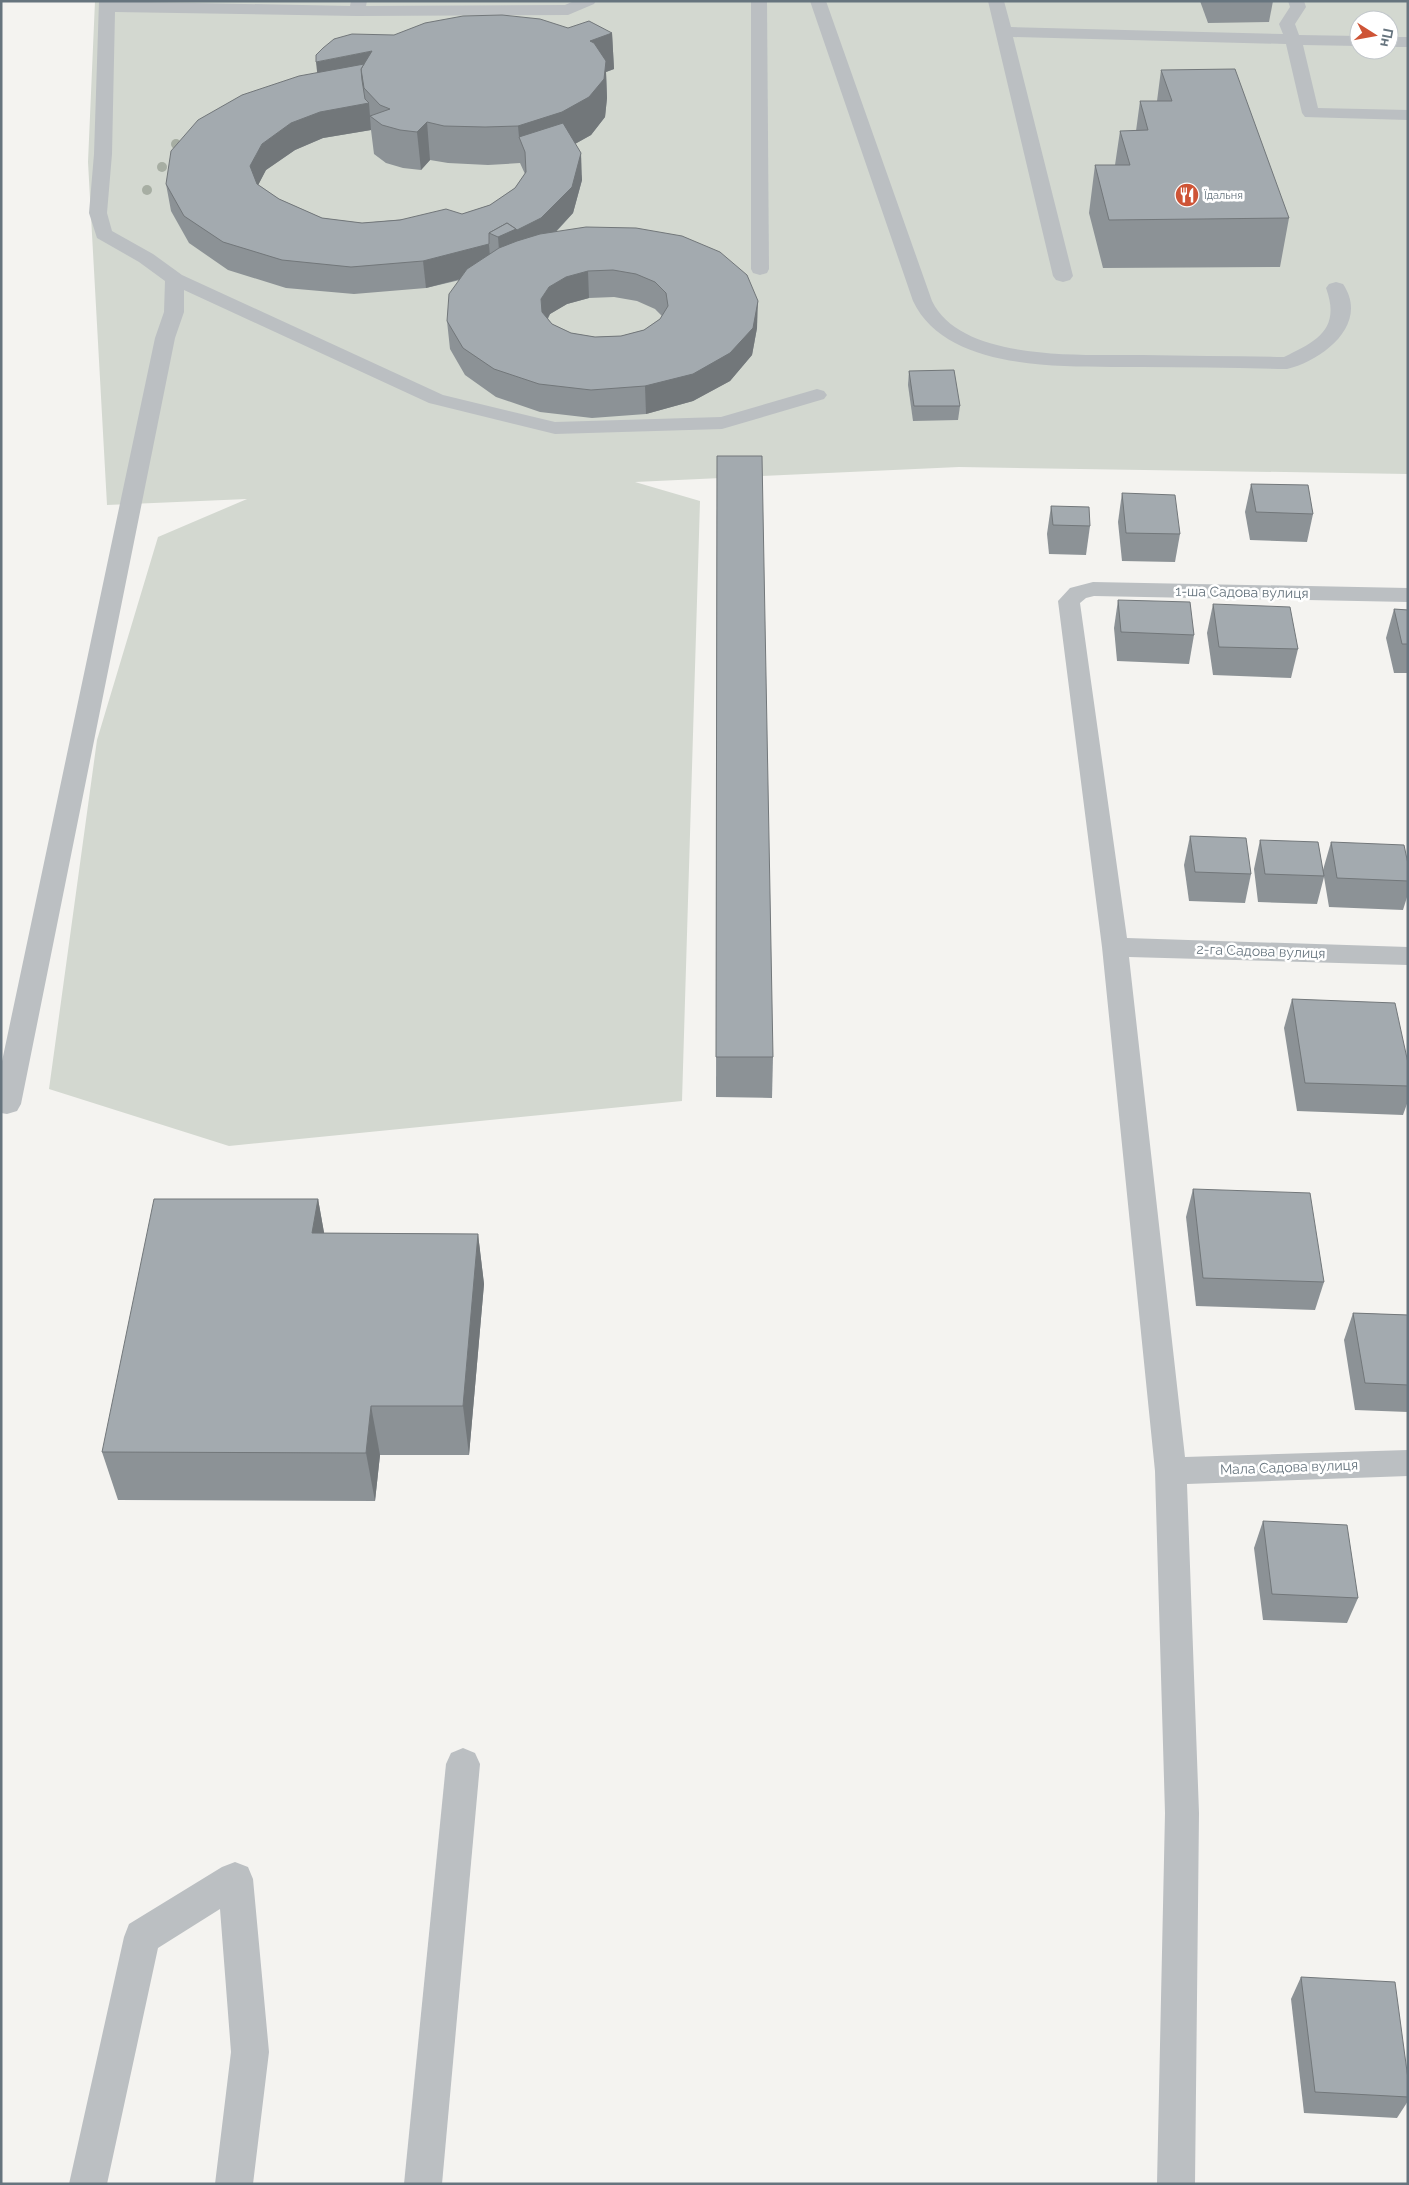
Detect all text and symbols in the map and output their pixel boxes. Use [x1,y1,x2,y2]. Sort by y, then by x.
north arrow [1349,10,1399,60]
text: Пн [1377,27,1396,48]
restaurant icon: Їдальня [1174,182,1200,208]
place label: Їдальня [1204,189,1243,202]
street label: 1-ша Садова вулиця [1175,583,1309,601]
street label: 2-га Садова вулиця [1196,941,1326,961]
street label: Мала Садова вулиця [1220,1457,1358,1477]

